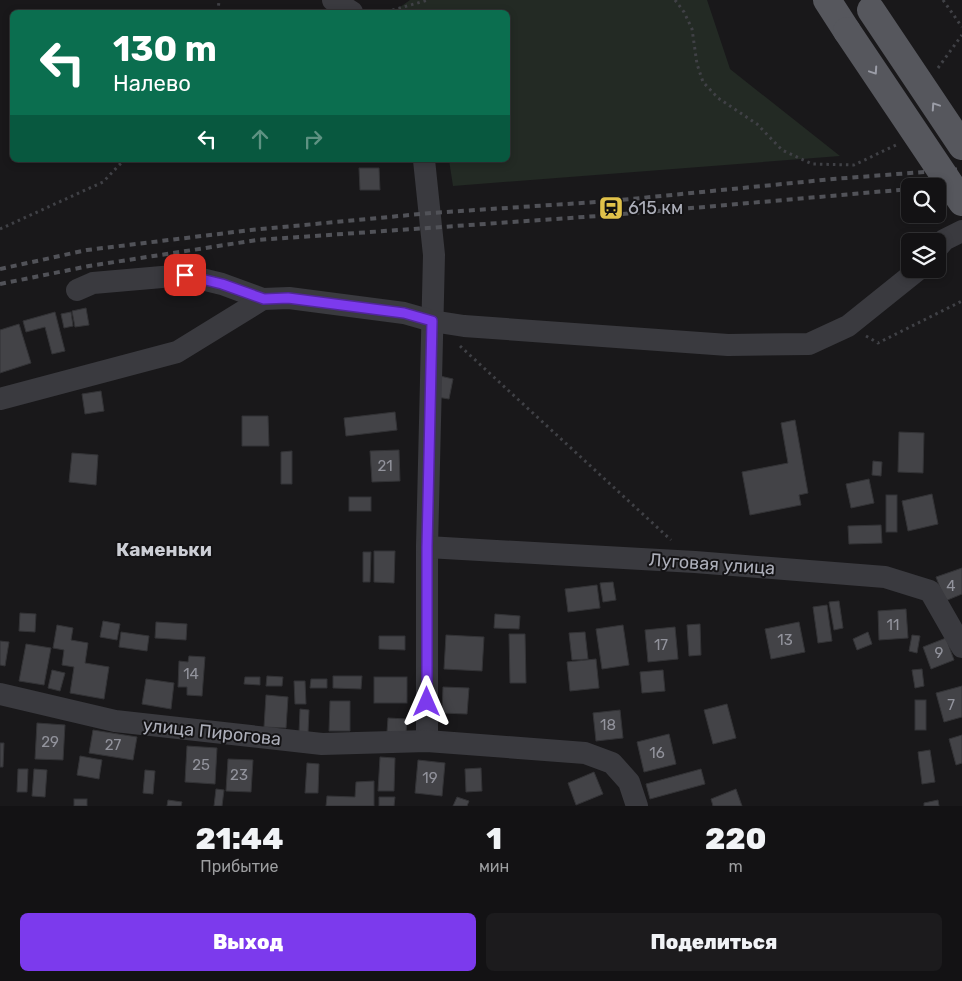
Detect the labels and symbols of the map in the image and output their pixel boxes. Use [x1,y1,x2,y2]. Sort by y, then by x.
one-way arrow [868,66,877,75]
one-way arrow [932,102,941,112]
station icon: 615 км [598,195,624,221]
place label: 615 км [628,197,683,219]
pin [164,254,206,296]
house number: 21 [377,457,393,475]
district label: Каменьки [116,538,212,561]
street label: Луговая улица [648,549,776,579]
house number: 4 [946,577,956,595]
house number: 11 [887,616,899,634]
house number: 13 [777,631,793,649]
house number: 17 [654,636,668,654]
house number: 9 [935,644,944,662]
house number: 14 [183,665,199,683]
position arrow [400,675,452,727]
house number: 7 [947,696,955,714]
street label: улица Пирогова [142,714,282,750]
house number: 18 [600,716,616,734]
house number: 29 [41,733,59,751]
house number: 27 [105,736,122,754]
house number: 16 [649,744,665,762]
house number: 25 [192,756,210,774]
house number: 23 [230,766,248,784]
house number: 19 [422,769,438,787]

